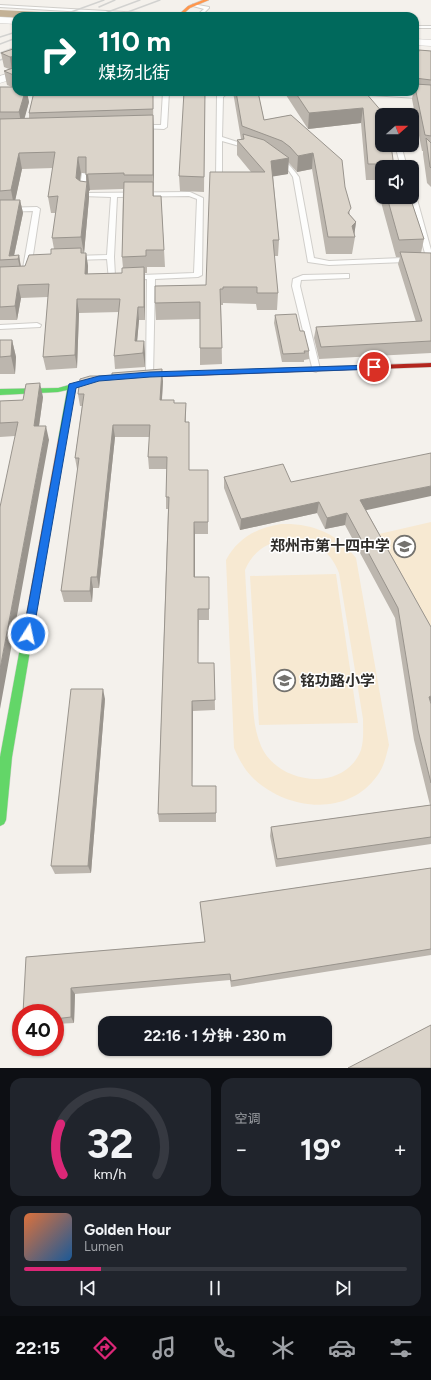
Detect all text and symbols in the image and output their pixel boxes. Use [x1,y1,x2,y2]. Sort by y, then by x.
text: 110 m [98,24,171,58]
icon: right [32,28,84,80]
text: 煤场北街 [98,62,170,84]
north arrow [375,108,419,152]
map controls [375,108,419,204]
button: sound [375,160,419,204]
pin [357,350,391,384]
icon: arrive [363,356,385,378]
school or university icon: 郑州市第十四中学 [392,533,418,559]
place label: 郑州市第十四中学 [270,537,390,555]
position arrow [7,613,49,655]
school or university icon: 铭功路小学 [271,668,297,694]
place label: 铭功路小学 [300,672,375,690]
speed limit sign: 40 [12,1004,64,1056]
text: 22:16 · 1 分钟 · 230 m [144,1027,286,1045]
text: 空调 [235,1111,261,1126]
text: 32 [87,1118,134,1168]
text: 19° [300,1131,341,1168]
text: − [235,1136,248,1163]
text: + [393,1136,407,1163]
text: km/h [94,1165,127,1183]
text: Golden Hour [84,1221,171,1239]
text: Lumen [84,1239,123,1254]
icon: previous [77,1277,99,1299]
icon: pause [204,1277,226,1299]
icon: next [332,1277,354,1299]
icon: directions [91,1334,119,1362]
icon: music [150,1334,178,1362]
icon: phone [210,1334,238,1362]
icon: climate [269,1334,297,1362]
icon: car [328,1334,356,1362]
icon: filters [387,1334,415,1362]
text: 22:15 [16,1337,60,1359]

